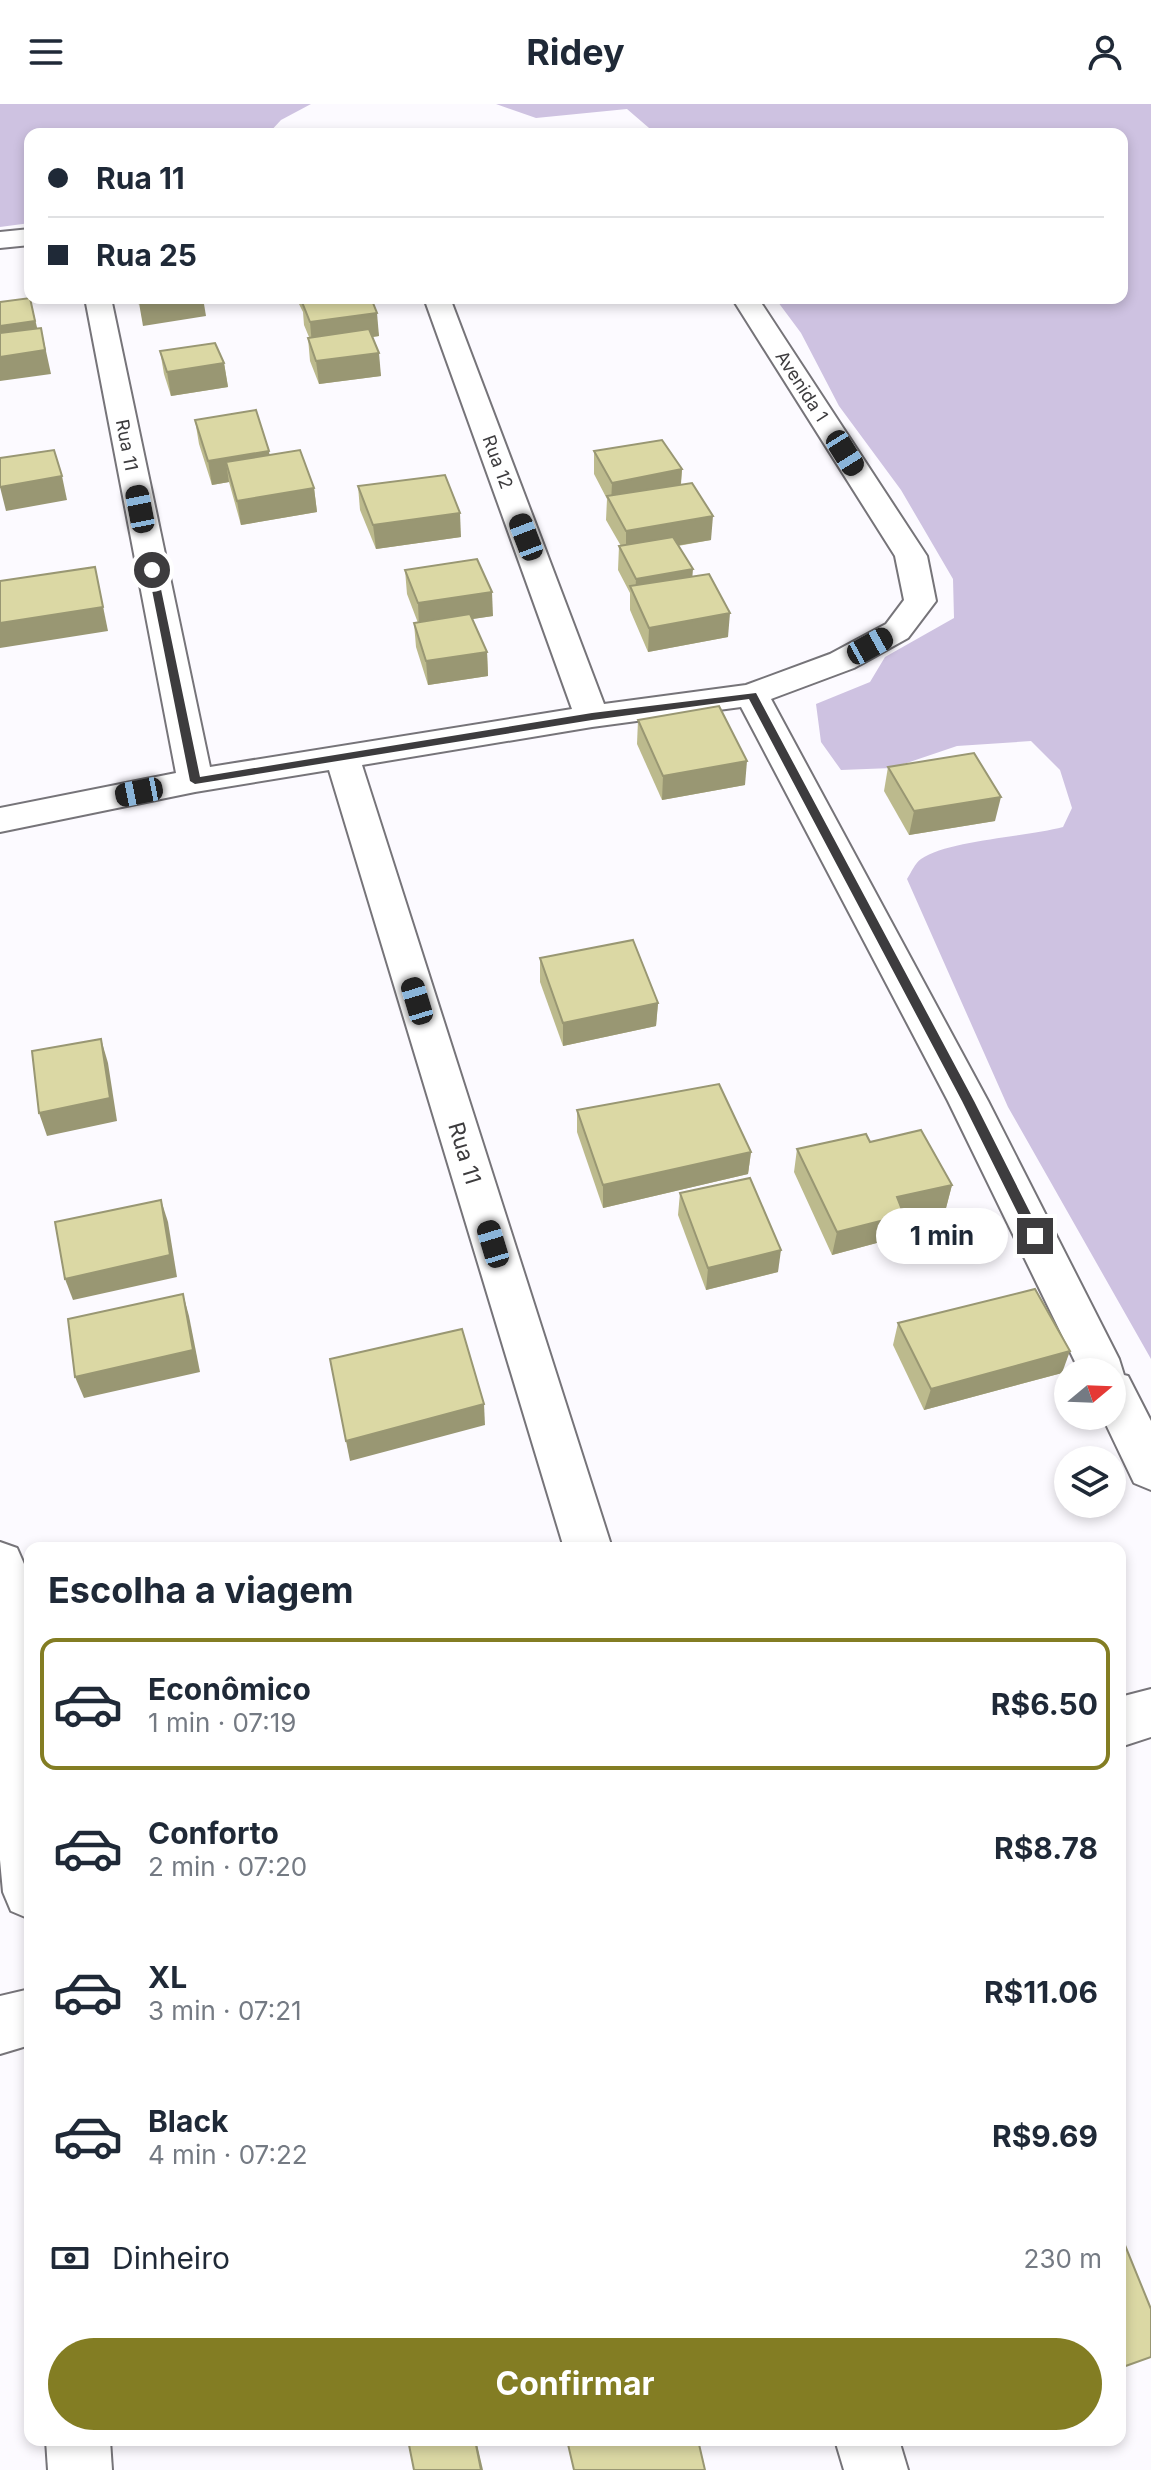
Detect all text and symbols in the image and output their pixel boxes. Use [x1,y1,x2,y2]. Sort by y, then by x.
icon: menu [24,30,68,74]
text: Ridey [526,30,625,74]
icon: person [1083,30,1127,74]
text: Rua 11 [96,160,185,196]
text: Rua 25 [96,237,197,273]
street label: Avenida 1 [771,347,833,425]
street label: Rua 11 [112,417,142,473]
car [822,426,868,480]
street label: Rua 12 [479,432,517,492]
car [124,483,156,535]
car [506,510,546,564]
route start [134,552,170,588]
car [843,624,897,668]
car [113,776,165,808]
car [399,975,435,1027]
street label: Rua 11 [443,1119,487,1187]
callout: 1 min [875,1208,1007,1264]
car [475,1218,511,1270]
route end [1017,1218,1053,1254]
text: 1 min [910,1220,974,1251]
north arrow [1054,1358,1126,1430]
map controls [1054,1358,1126,1518]
button: layers [1054,1446,1126,1518]
text: Escolha a viagem [48,1568,354,1612]
icon: car [52,1668,124,1740]
text: Econômico [148,1671,311,1707]
text: R$6.50 [991,1686,1098,1722]
text: 1 min · 07:19 [148,1707,296,1738]
icon: car [52,1812,124,1884]
text: Conforto [148,1815,279,1851]
text: R$8.78 [994,1830,1098,1866]
text: 2 min · 07:20 [148,1851,307,1882]
icon: car [52,1956,124,2028]
text: XL [148,1959,187,1995]
text: R$11.06 [984,1974,1098,2010]
text: 3 min · 07:21 [148,1995,302,2026]
icon: car [52,2100,124,2172]
text: Black [148,2103,228,2139]
text: R$9.69 [992,2118,1098,2154]
text: 4 min · 07:22 [148,2139,308,2170]
icon: cash [48,2236,92,2280]
text: Dinheiro [112,2240,230,2276]
text: 230 m [1024,2243,1102,2274]
button: Confirmar [48,2338,1102,2430]

